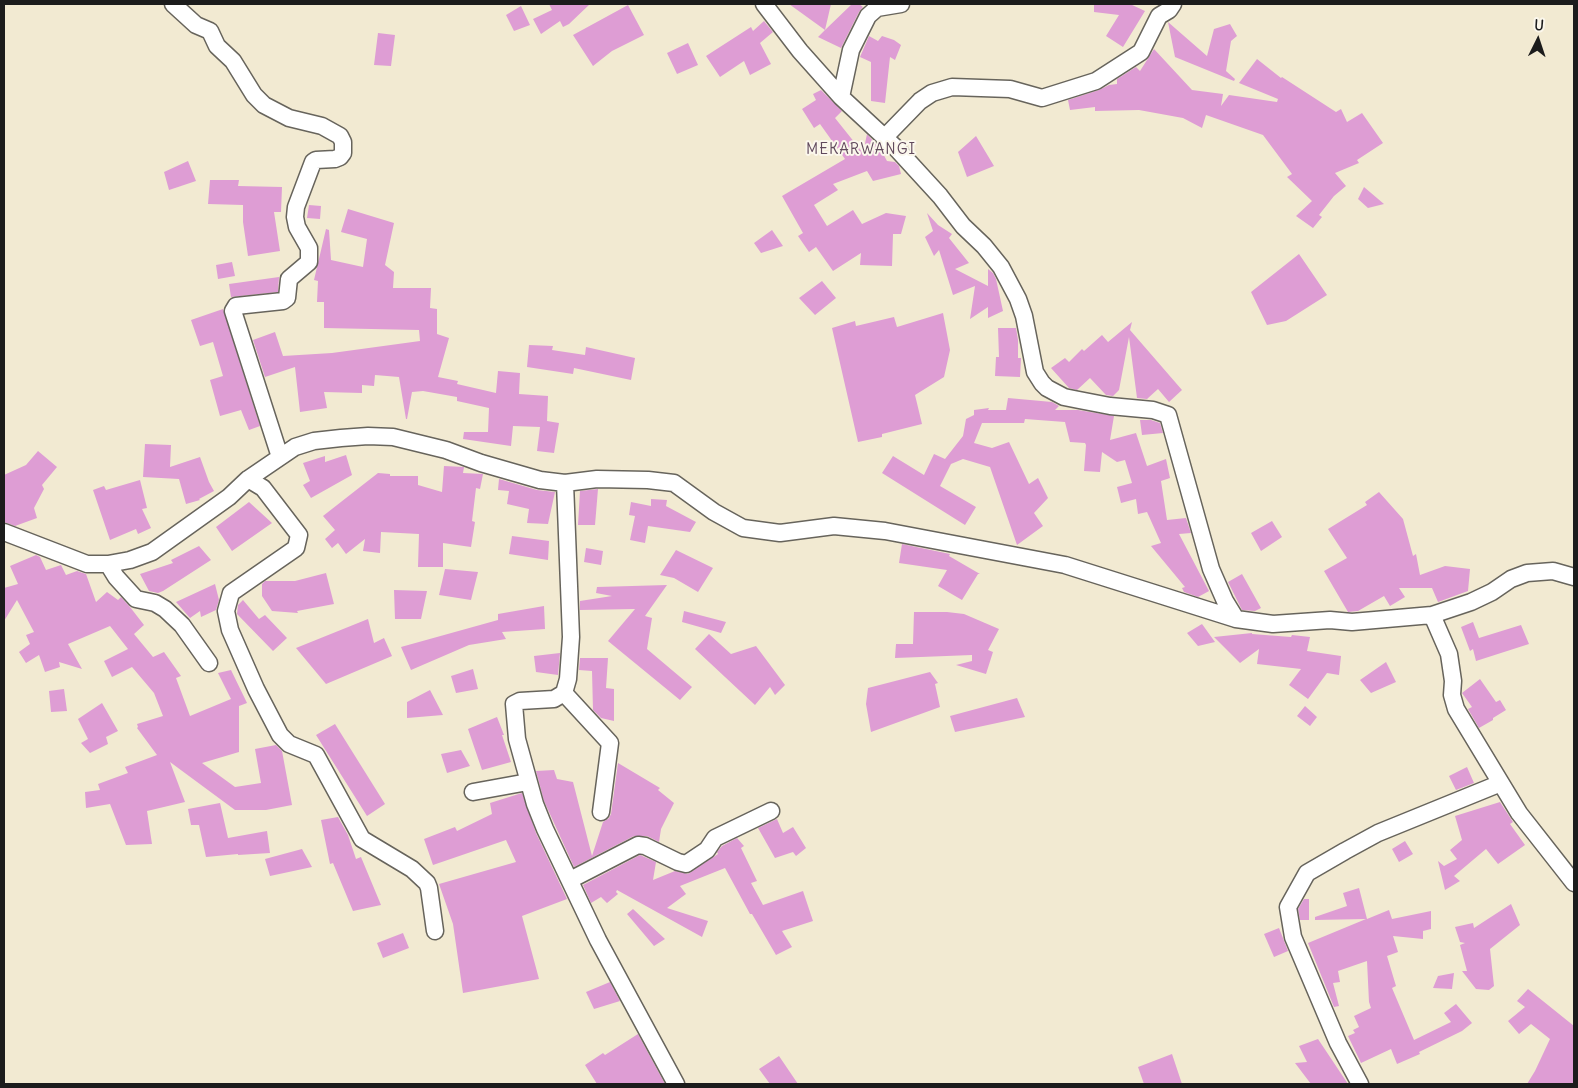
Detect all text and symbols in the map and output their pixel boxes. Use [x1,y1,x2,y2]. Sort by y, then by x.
north arrow [1513,15,1563,65]
text: U [1534,16,1544,34]
district label: MEKARWANGI [805,141,917,159]

